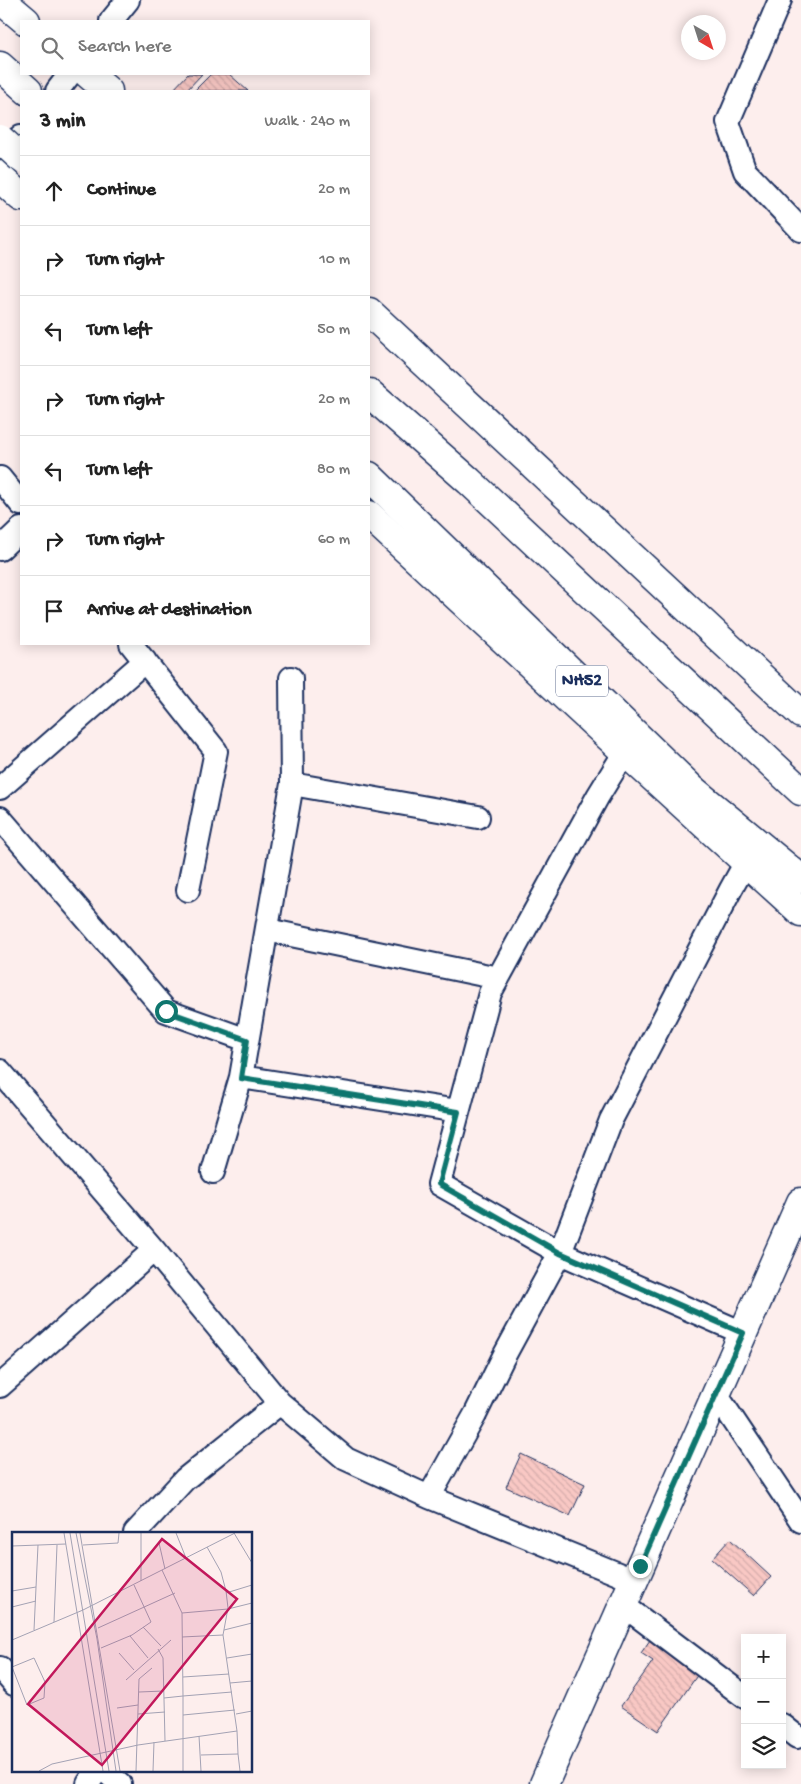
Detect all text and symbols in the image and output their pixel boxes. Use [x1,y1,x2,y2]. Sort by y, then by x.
north arrow [681,15,726,60]
search box [20,20,370,75]
icon: search [38,34,66,62]
text: Search here [78,36,172,59]
text: 3 min [40,110,85,135]
text: Walk · 240 m [265,113,350,132]
icon: ahead [40,177,68,205]
text: Continue [87,179,156,202]
text: 20 m [318,181,350,200]
icon: right [40,247,68,275]
text: Turn right [87,249,163,272]
text: 10 m [319,251,350,270]
icon: left [40,317,68,345]
text: Turn left [87,319,151,342]
text: 50 m [317,321,350,340]
icon: right [40,387,68,415]
text: Turn right [87,389,163,412]
text: 20 m [318,391,350,410]
icon: left [40,457,68,485]
text: Turn left [87,459,151,482]
text: 80 m [317,461,350,480]
icon: right [40,527,68,555]
text: Turn right [87,529,163,552]
text: 60 m [318,531,350,550]
icon: arrive [40,597,68,625]
text: Arrive at destination [87,599,251,622]
road number: NH52 [556,666,608,696]
route start [155,1000,178,1023]
inset map [12,1532,252,1772]
route end [629,1555,652,1578]
map controls [741,1634,786,1769]
button: + [741,1634,786,1679]
button: − [741,1679,786,1724]
button: layers [741,1724,786,1769]

